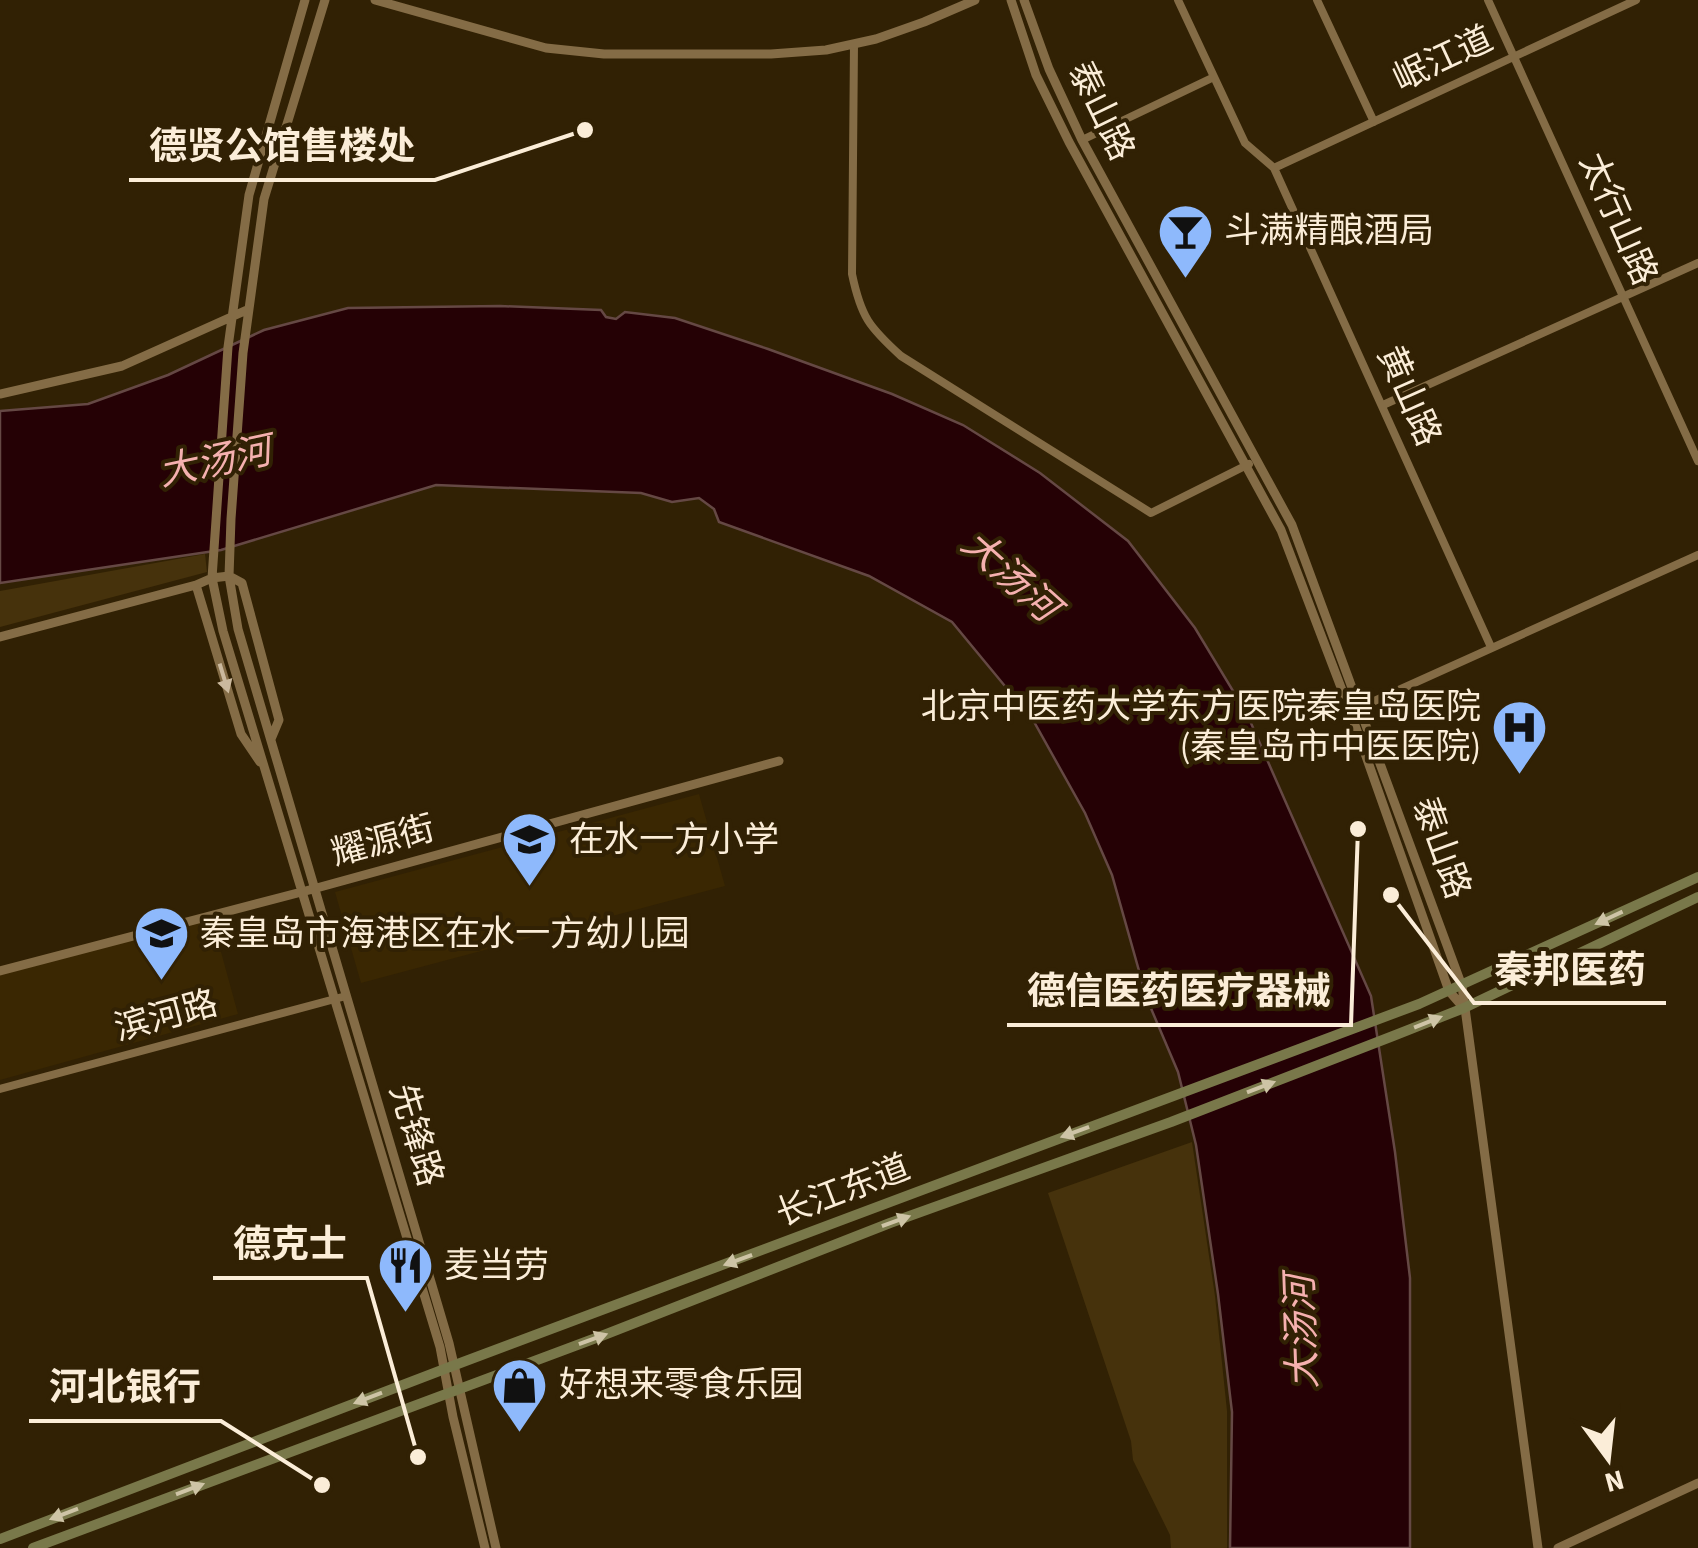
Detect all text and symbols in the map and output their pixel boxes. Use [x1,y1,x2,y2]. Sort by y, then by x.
street label: 岷江道 [1385,14,1501,104]
street label: 泰山路 [1056,53,1146,169]
callout: 德贤公馆售楼处 [129,112,435,180]
text: 德贤公馆售楼处 [149,120,415,174]
street label: 太行山路 [1567,145,1669,293]
bar icon: 斗满精酿酒局 [1155,201,1215,280]
place label: 斗满精酿酒局 [1224,206,1434,256]
street label: 黄山路 [1365,338,1453,454]
water label: 大汤河 [154,422,283,500]
water label: 大汤河 [950,518,1076,639]
one-way arrow [217,664,232,694]
place label: 北京中医药大学东方医院秦皇岛医院 (秦皇岛市中医医院) [921,682,1481,772]
hospital icon: 北京中医药大学东方医院秦皇岛医院 (秦皇岛市中医医院) [1490,697,1550,776]
street label: 泰山路 [1400,790,1482,906]
street label: 耀源街 [326,803,440,879]
school or university icon: 在水一方小学 [500,810,560,889]
place label: 在水一方小学 [569,815,779,865]
school or university icon: 秦皇岛市海港区在水一方幼儿园 [131,904,191,983]
place label: 秦皇岛市海港区在水一方幼儿园 [200,909,690,959]
one-way arrow [1594,910,1624,926]
callout: 秦邦医药 [1474,935,1666,1003]
text: 秦邦医药 [1494,944,1646,998]
callout: 德信医药医疗器械 [1007,957,1351,1025]
text: 德信医药医疗器械 [1027,965,1331,1019]
street label: 滨河路 [109,978,223,1054]
one-way arrow [1413,1013,1443,1029]
street label: 先锋路 [377,1077,455,1193]
one-way arrow [1247,1079,1277,1094]
one-way arrow [1059,1125,1089,1140]
street label: 长江东道 [769,1143,917,1239]
callout: 德克士 [213,1210,367,1278]
one-way arrow [881,1213,911,1228]
text: 德克士 [233,1218,347,1272]
restaurant icon: 麦当劳 [375,1236,435,1315]
place label: 麦当劳 [444,1241,549,1291]
one-way arrow [723,1252,753,1268]
water label: 大汤河 [1273,1267,1331,1390]
one-way arrow [578,1331,608,1346]
callout: 河北银行 [29,1353,221,1421]
shop icon: 好想来零食乐园 [490,1355,550,1434]
place label: 好想来零食乐园 [559,1360,804,1410]
text: 河北银行 [49,1361,201,1415]
one-way arrow [353,1391,383,1407]
north arrow [1558,1408,1658,1508]
text: N [1600,1459,1628,1503]
one-way arrow [175,1481,205,1496]
one-way arrow [49,1507,79,1522]

